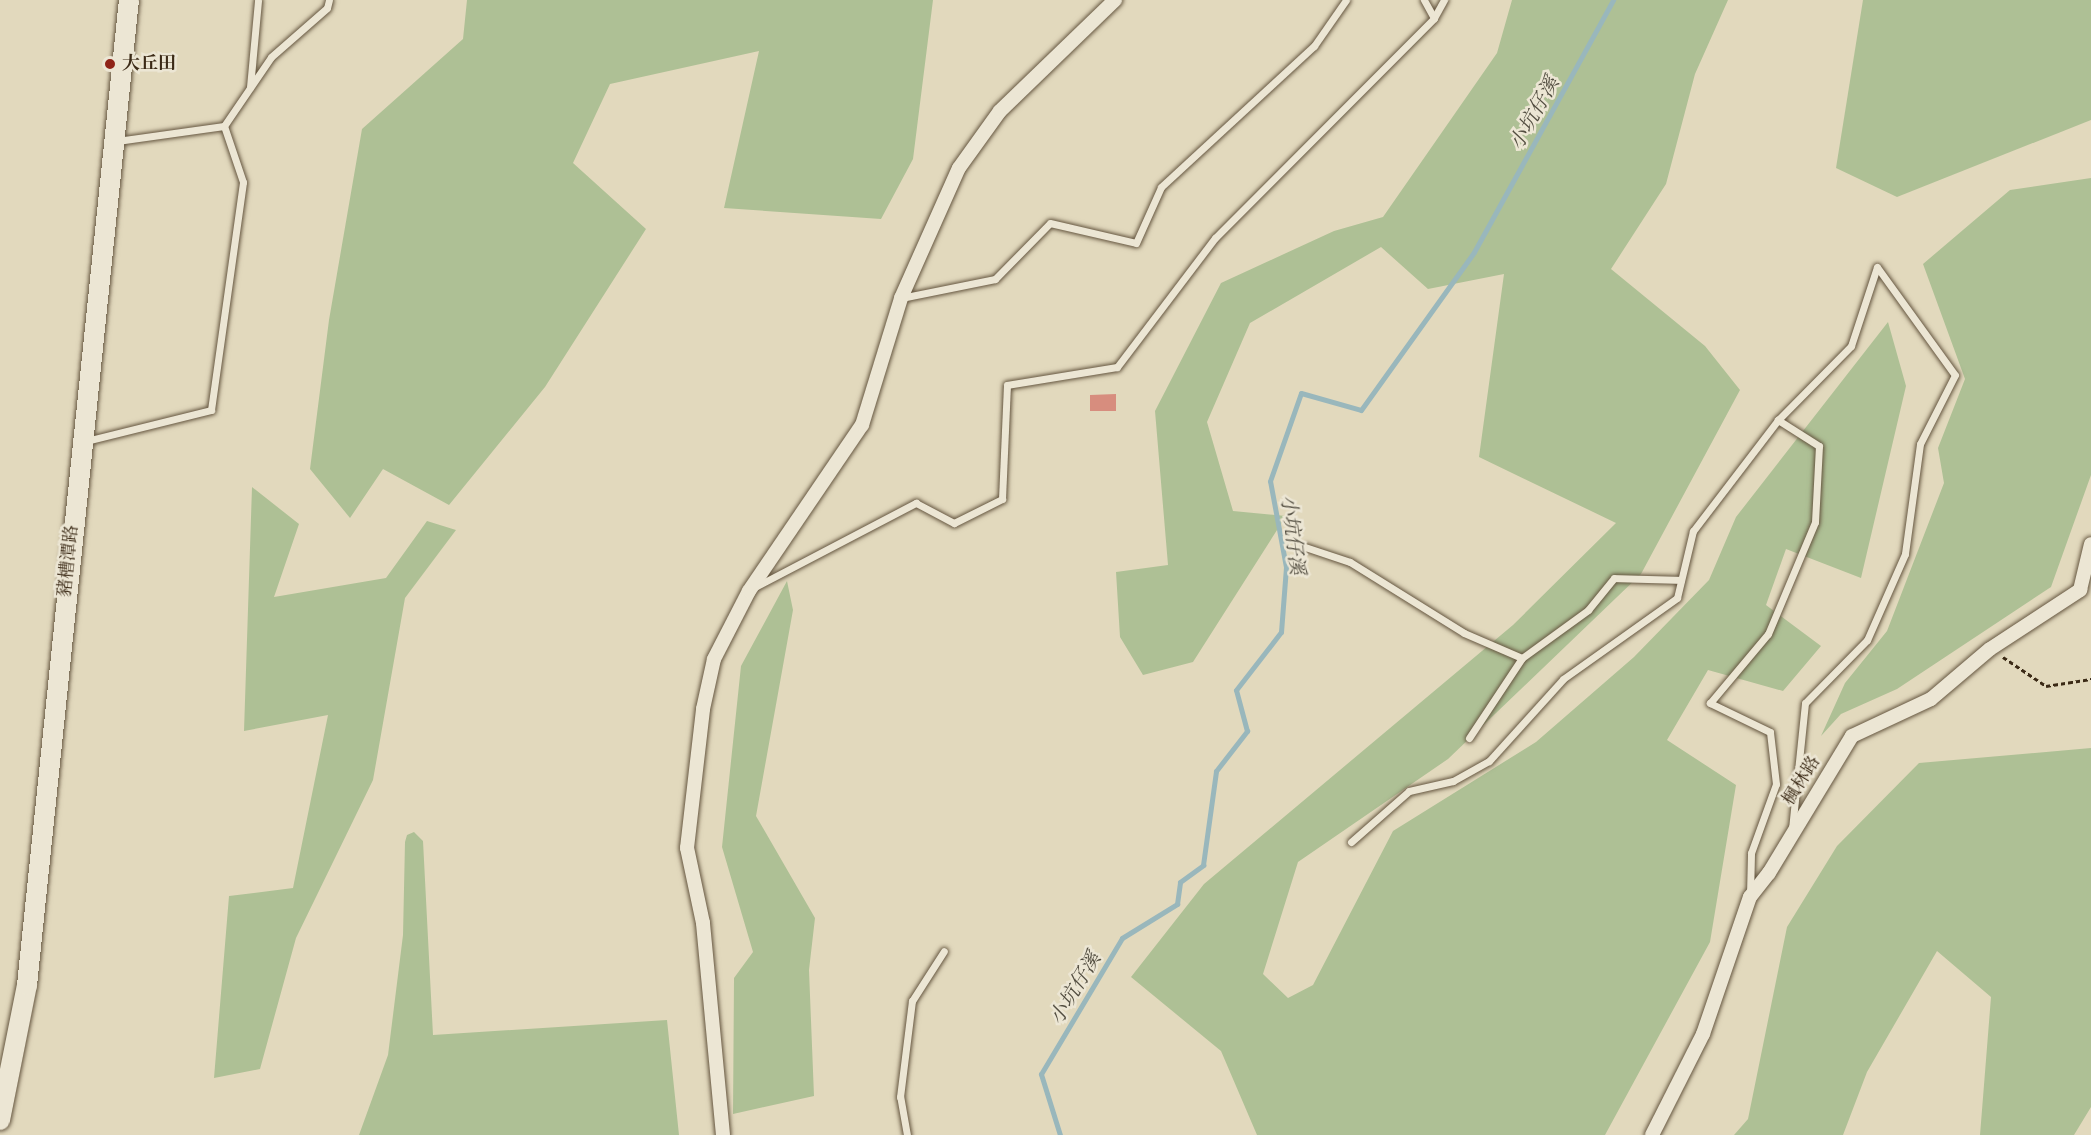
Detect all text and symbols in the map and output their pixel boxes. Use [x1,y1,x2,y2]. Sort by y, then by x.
place label: 大丘田 [122,53,176,75]
marker: 大丘田 [103,57,117,71]
water label: 小坑仔溪 [1504,72,1564,154]
water label: 小坑仔溪 [1276,494,1310,576]
street label: 豬槽潭路 [54,524,84,598]
street label: 楓林路 [1779,752,1825,810]
water label: 小坑仔溪 [1044,948,1106,1028]

